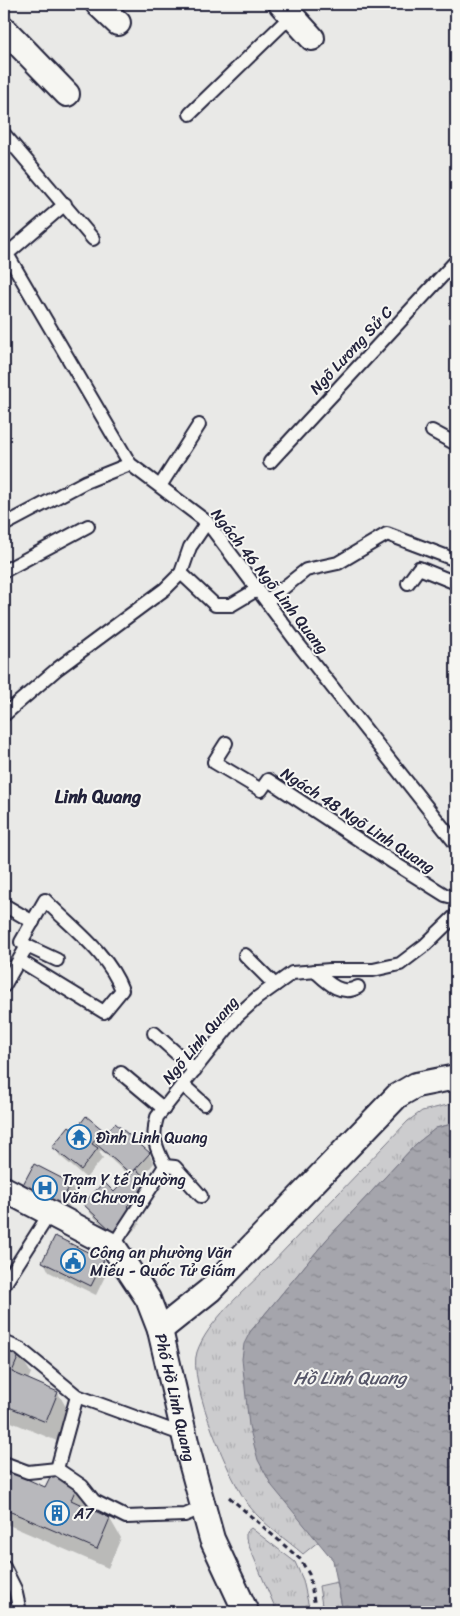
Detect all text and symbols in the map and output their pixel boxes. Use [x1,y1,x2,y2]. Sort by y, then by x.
street label: Ngõ Lương Sử C [302,299,400,401]
street label: Ngách 46 Ngõ Linh Quang [203,502,337,660]
street label: Ngách 48 Ngõ Linh Quang [275,759,441,881]
district label: Linh Quang [55,781,141,813]
street label: Ngõ Linh Quang [154,989,246,1091]
place label: Đình Linh Quang [96,1123,208,1152]
temple icon: Đình Linh Quang [66,1124,92,1150]
place label: Trạm Y tế phường Văn Chương [62,1165,186,1212]
hospital icon: Trạm Y tế phường Văn Chương [32,1175,58,1201]
place label: Công an phường Văn Miếu - Quốc Tử Giám [90,1238,236,1285]
public building icon: Công an phường Văn Miếu - Quốc Tử Giám [60,1248,86,1274]
street label: Phố Hồ Linh Quang [147,1330,205,1465]
water label: Hồ Linh Quang [294,1362,408,1394]
place label: A7 [73,1499,94,1528]
building icon: A7 [44,1500,70,1526]

